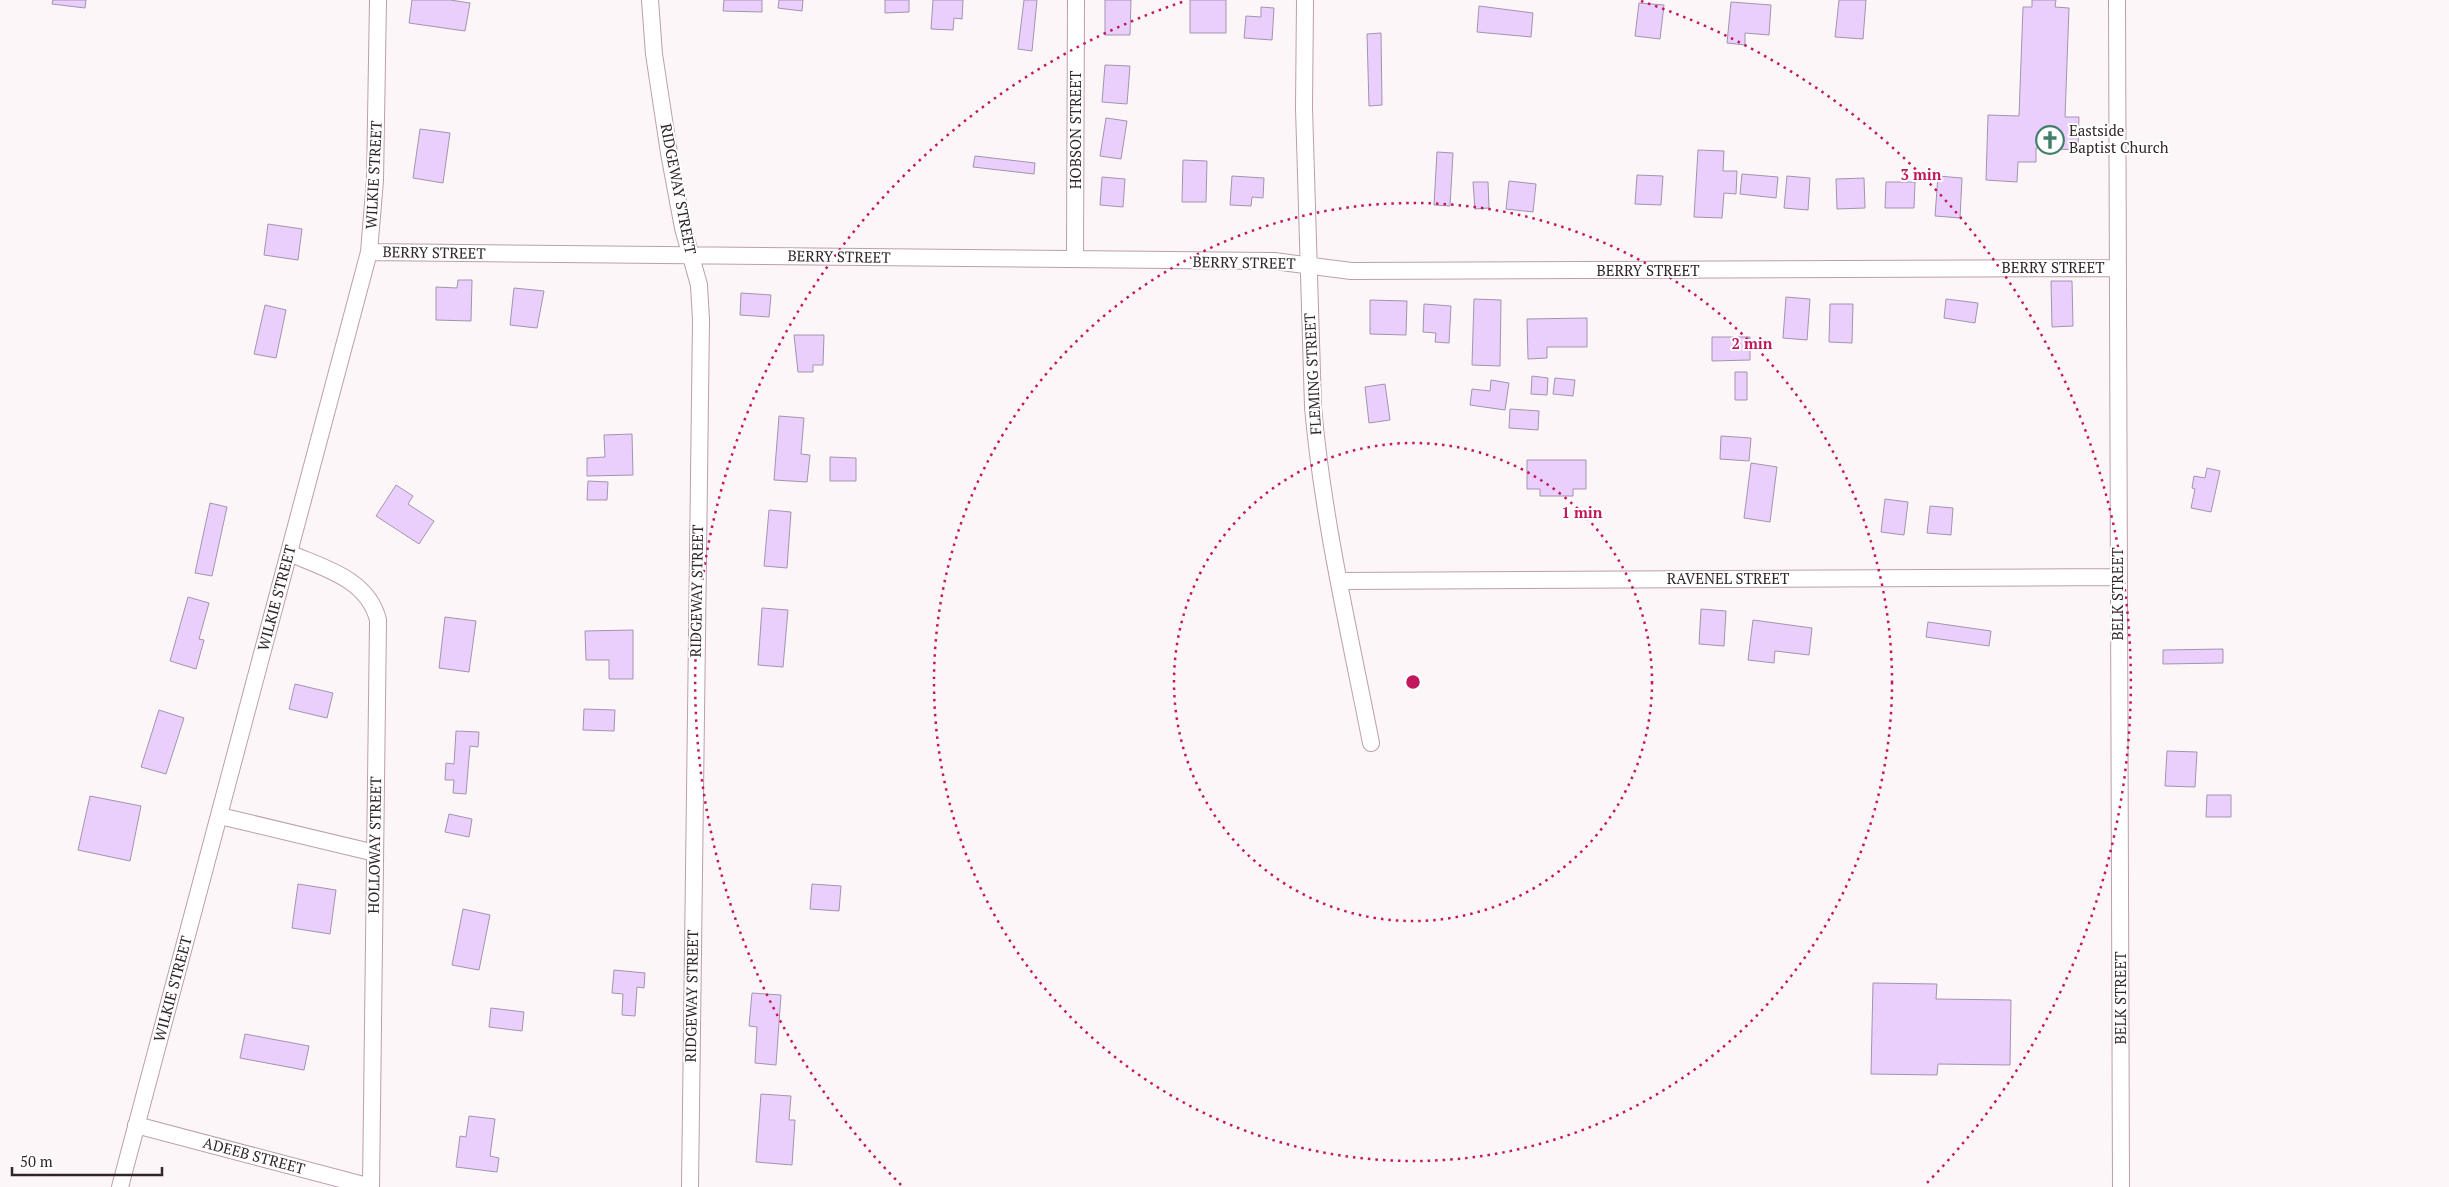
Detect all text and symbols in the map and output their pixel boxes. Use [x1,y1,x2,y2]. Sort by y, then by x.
street label: HOBSON STREET [1065,71,1085,189]
street label: WILKIE STREET [360,120,386,230]
place label: Eastside Baptist Church [2069,120,2169,157]
street label: RIDGEWAY STREET [656,122,701,256]
church icon: Eastside Baptist Church [2035,125,2065,155]
text: 3 min [1900,164,1942,184]
street label: BERRY STREET [382,241,486,263]
street label: BERRY STREET [787,245,891,267]
street label: BERRY STREET [1192,251,1296,273]
street label: BERRY STREET [2001,257,2105,277]
street label: BERRY STREET [1596,260,1700,280]
street label: FLEMING STREET [1299,313,1325,435]
text: 2 min [1731,333,1773,353]
text: 1 min [1561,502,1603,522]
street label: RIDGEWAY STREET [685,524,707,658]
street label: WILKIE STREET [252,543,300,653]
street label: BELK STREET [2107,547,2127,641]
street label: RAVENEL STREET [1667,568,1789,588]
centre of rings [1404,673,1422,691]
street label: HOLLOWAY STREET [363,776,385,914]
street label: RIDGEWAY STREET [680,929,702,1063]
street label: WILKIE STREET [148,934,196,1044]
street label: BELK STREET [2110,951,2130,1045]
street label: ADEEB STREET [201,1132,307,1178]
scale bar [12,1144,162,1176]
text: 50 m [20,1151,53,1171]

